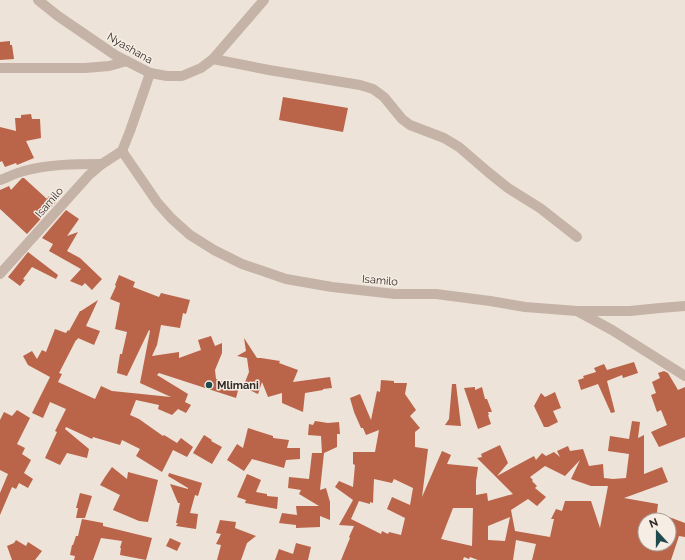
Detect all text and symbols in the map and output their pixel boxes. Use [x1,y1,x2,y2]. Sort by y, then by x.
street label: Nyashana [105,30,155,67]
street label: Isamilo [33,184,66,220]
street label: Isamilo [361,272,399,289]
place label: Mlimani [217,379,259,392]
marker: Mlimani [204,380,214,390]
north arrow [637,512,677,552]
text: N [647,516,660,531]

